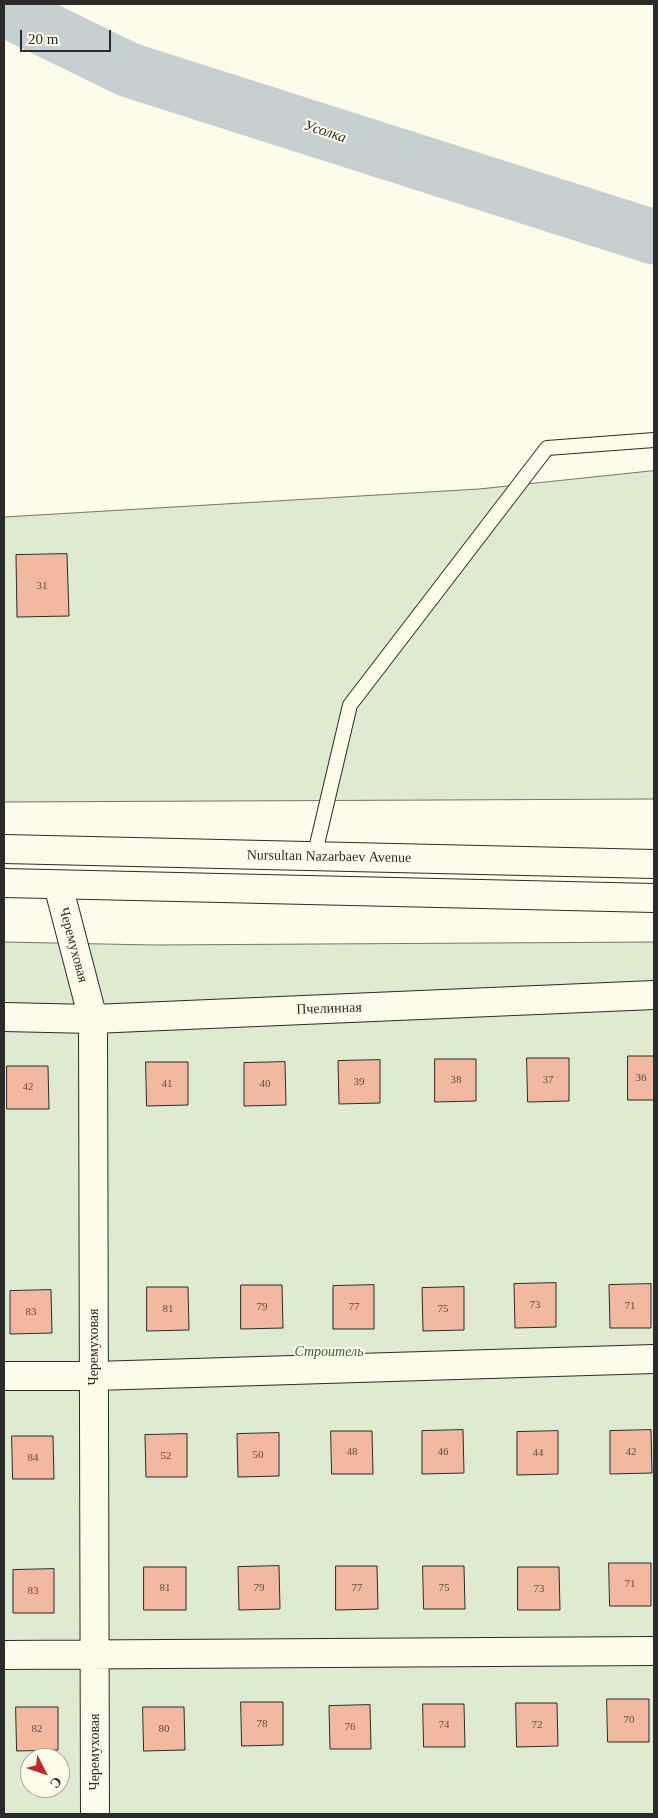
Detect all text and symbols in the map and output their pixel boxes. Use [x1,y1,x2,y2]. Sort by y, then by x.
scale bar [22,20,114,52]
text: 20 m [28,31,58,47]
water label: Усолка [302,117,348,147]
house number: 31 [36,579,48,593]
street label: Nursultan Nazarbaev Avenue [247,847,411,867]
street label: Черемуховая [55,906,91,984]
street label: Пчелинная [296,999,362,1019]
house number: 36 [636,1071,646,1085]
house number: 38 [451,1073,462,1087]
house number: 37 [542,1073,554,1087]
house number: 39 [354,1075,364,1089]
house number: 41 [162,1077,172,1091]
house number: 40 [260,1077,270,1091]
house number: 42 [22,1080,34,1094]
house number: 73 [530,1298,540,1312]
house number: 71 [624,1299,636,1313]
house number: 79 [256,1300,268,1314]
house number: 77 [348,1300,359,1314]
house number: 81 [162,1302,174,1316]
house number: 75 [438,1302,448,1316]
house number: 83 [26,1305,36,1319]
street label: Черемуховая [86,1309,102,1385]
park label: Строитель [294,1344,364,1360]
house number: 48 [347,1445,358,1459]
house number: 46 [438,1445,448,1459]
house number: 42 [626,1445,636,1459]
house number: 44 [532,1446,544,1460]
house number: 50 [252,1448,264,1462]
house number: 52 [160,1449,172,1463]
house number: 84 [28,1451,38,1465]
house number: 71 [624,1577,636,1591]
house number: 81 [160,1581,170,1595]
house number: 79 [253,1581,264,1595]
house number: 77 [352,1581,362,1595]
house number: 75 [438,1581,449,1595]
house number: 73 [534,1582,544,1596]
house number: 83 [28,1584,38,1598]
house number: 70 [624,1713,634,1727]
street label: Черемуховая [87,1714,103,1790]
house number: 78 [256,1717,268,1731]
house number: 74 [438,1718,449,1732]
house number: 72 [532,1718,542,1732]
house number: 76 [344,1720,356,1734]
house number: 82 [32,1722,42,1736]
house number: 80 [158,1722,170,1736]
north arrow [20,1748,70,1798]
text: С [47,1774,65,1791]

